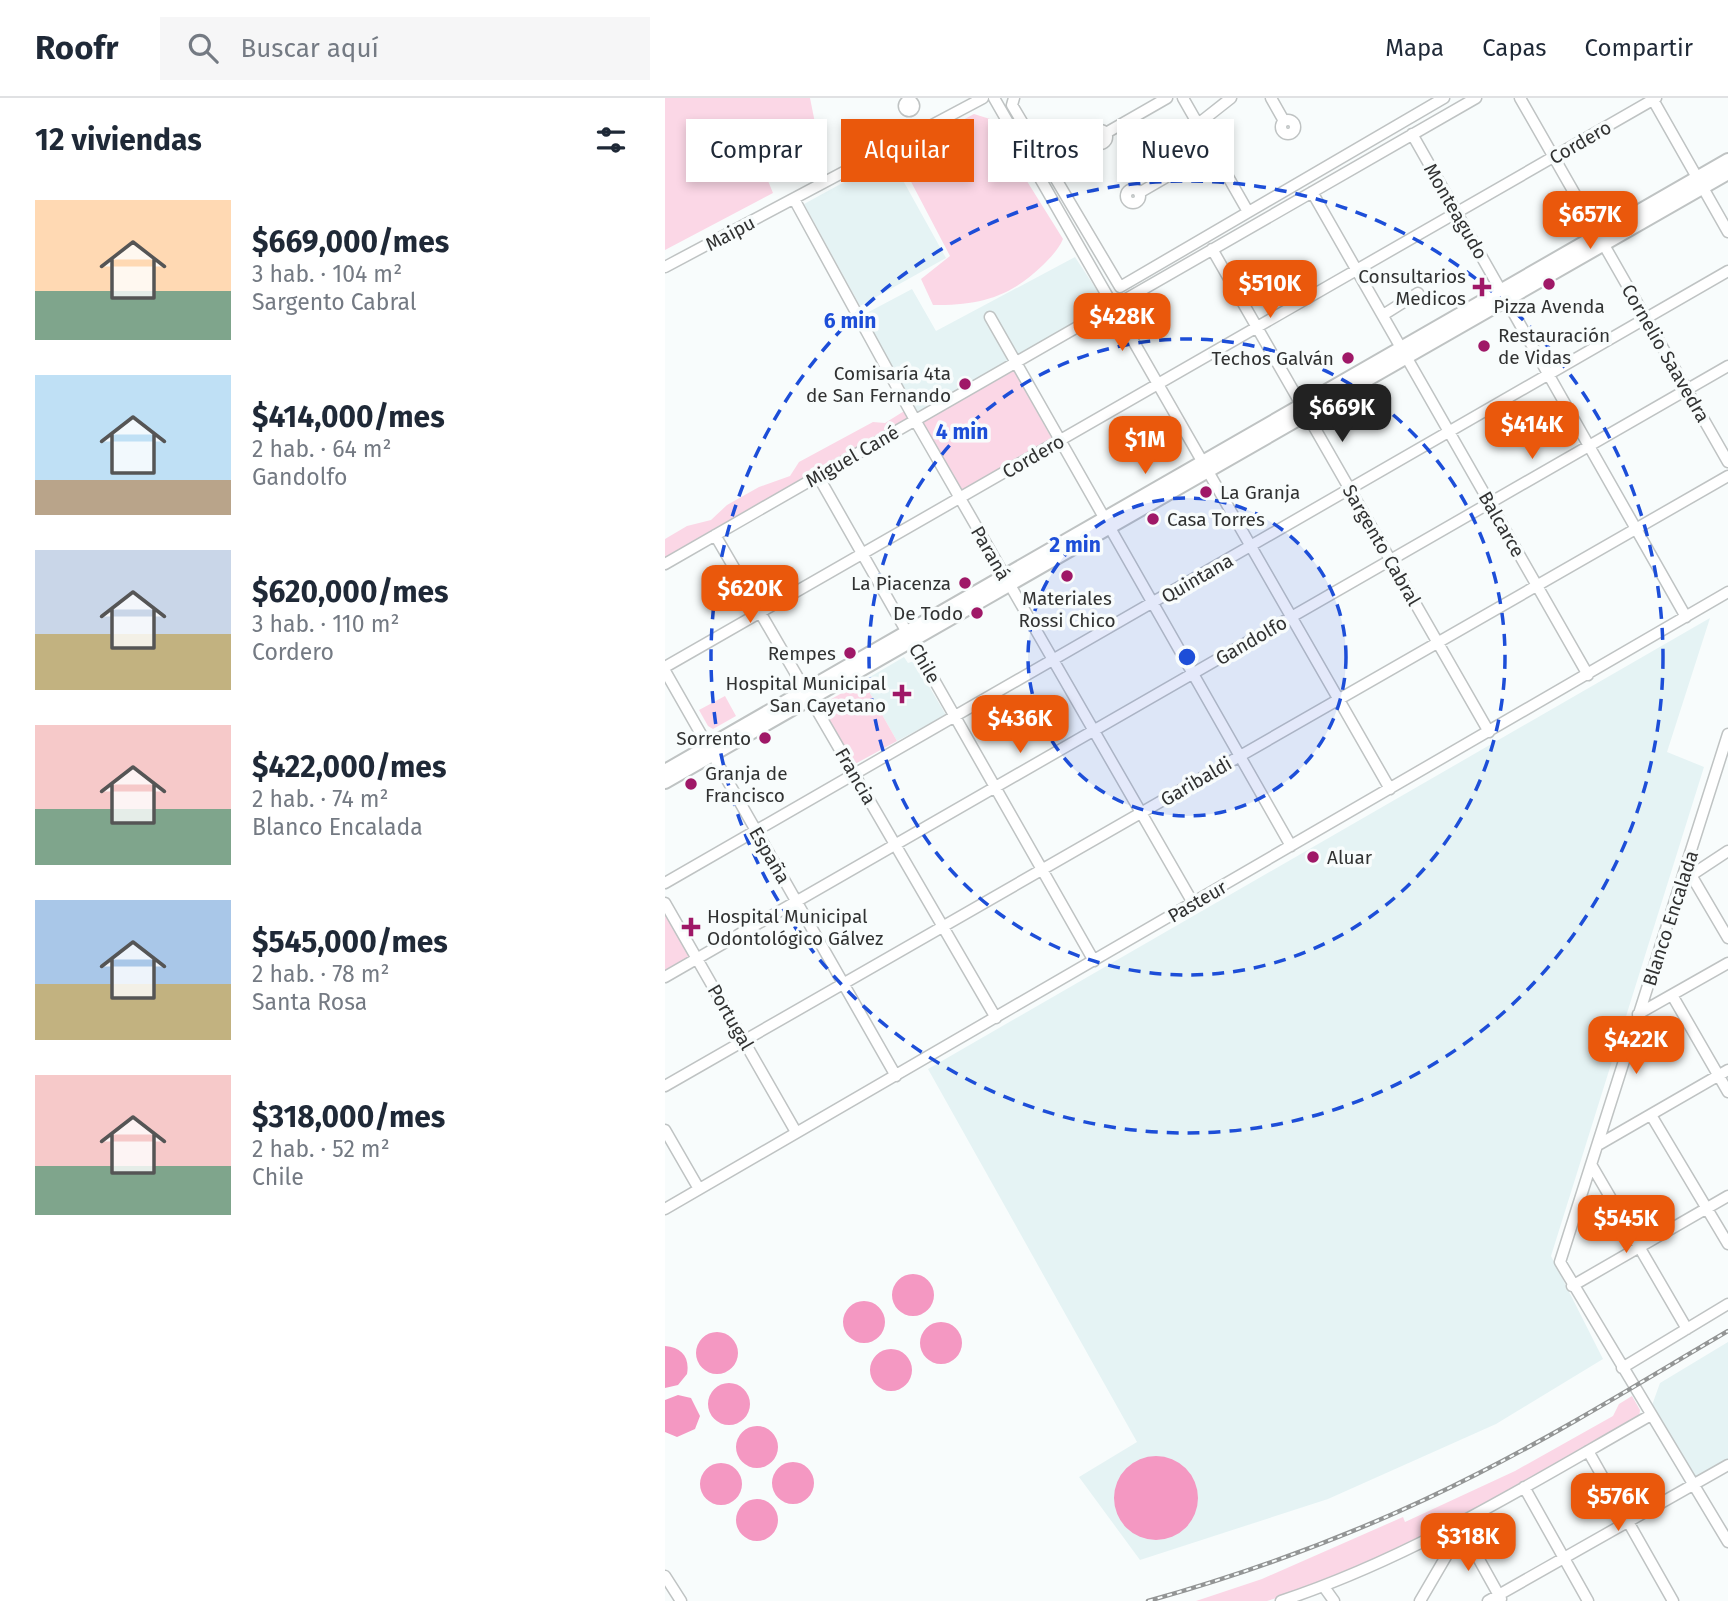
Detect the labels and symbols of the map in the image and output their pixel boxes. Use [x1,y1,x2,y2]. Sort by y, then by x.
street label: Cordero [1545,116,1615,169]
street label: Monteagudo [1419,159,1492,263]
pin: $657K [1541,192,1639,251]
street label: Maipu [702,211,759,256]
pin: $510K [1221,260,1319,320]
place label: Consultarios Medicos [1358,265,1466,310]
marker: Pizza Avenda [1541,276,1557,292]
marker: Consultarios Medicos [1472,277,1492,297]
street label: Cornelio Saavedra [1617,280,1714,427]
pin: $428K [1073,294,1171,353]
place label: Pizza Avenda [1493,295,1605,318]
text: 6 min [824,308,876,334]
place label: Restauración de Vidas [1498,324,1610,369]
marker: Restauración de Vidas [1476,338,1492,354]
place label: Techos Galván [1212,347,1334,370]
marker: Techos Galván [1340,350,1356,366]
place label: Comisaría 4ta de San Fernando [806,362,951,407]
marker: Comisaría 4ta de San Fernando [957,376,973,392]
pin: $669K [1293,384,1391,444]
pin: $414K [1483,402,1581,461]
pin: $1M [1111,416,1179,476]
text: 4 min [936,419,988,445]
street label: Miguel Cané [801,420,903,492]
street label: Cordero [998,430,1068,483]
place label: La Granja [1220,481,1300,504]
street label: Sargento Cabral [1338,481,1426,610]
marker: La Granja [1198,484,1214,500]
street label: Balcarce [1474,487,1530,561]
place label: Casa Torres [1167,508,1265,531]
marker: Casa Torres [1145,511,1161,527]
street label: Paraná [966,522,1015,584]
text: 2 min [1049,532,1101,558]
street label: Quintana [1157,549,1237,608]
pin: $620K [701,566,799,625]
marker: Materiales Rossi Chico [1059,568,1075,584]
place label: La Piacenza [851,572,951,595]
marker: La Piacenza [957,575,973,591]
place label: Materiales Rossi Chico [1019,587,1116,632]
place label: De Todo [893,602,963,625]
marker: De Todo [969,605,985,621]
street label: Gandolfo [1211,611,1291,670]
street label: Chile [904,639,945,688]
place label: Rempes [768,642,836,665]
marker: Rempes [842,645,858,661]
centre of rings [1175,645,1199,669]
place label: Hospital Municipal San Cayetano [725,672,886,717]
marker: Hospital Municipal San Cayetano [892,684,912,704]
pin: $436K [971,696,1069,755]
place label: Sorrento [676,727,751,750]
marker: Sorrento [757,730,773,746]
street label: Francia [830,744,881,809]
street label: Garibaldi [1157,752,1236,811]
place label: Granja de Francisco [705,762,788,807]
marker: Granja de Francisco [683,776,699,792]
street label: España [744,823,795,888]
place label: Aluar [1327,846,1373,869]
street label: Blanco Encalada [1638,848,1703,989]
marker: Aluar [1305,849,1321,865]
street label: Pasteur [1164,875,1231,927]
place label: Hospital Municipal Odontológico Gálvez [707,905,883,950]
marker: Hospital Municipal Odontológico Gálvez [681,917,701,937]
street label: Portugal [703,980,759,1055]
pin: $422K [1587,1016,1685,1076]
pin: $545K [1577,1196,1675,1255]
pin: $576K [1569,1474,1667,1533]
pin: $318K [1419,1514,1517,1573]

